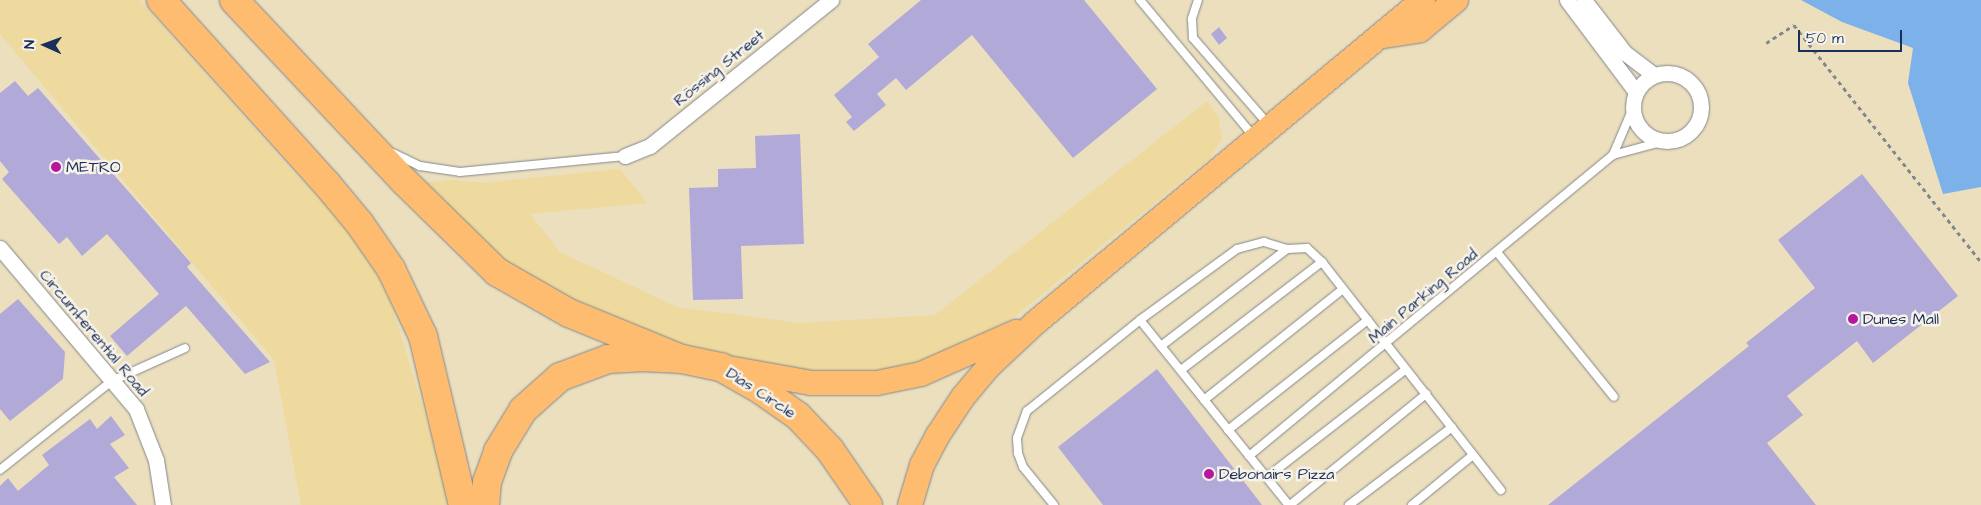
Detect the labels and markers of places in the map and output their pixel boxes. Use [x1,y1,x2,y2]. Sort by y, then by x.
place label: METRO [66,157,121,177]
marker: METRO [50,161,62,173]
place label: Dunes Mall [1863,309,1939,329]
marker: Dunes Mall [1847,313,1859,325]
place label: Debonairs Pizza [1219,464,1334,484]
marker: Debonairs Pizza [1203,468,1215,480]

